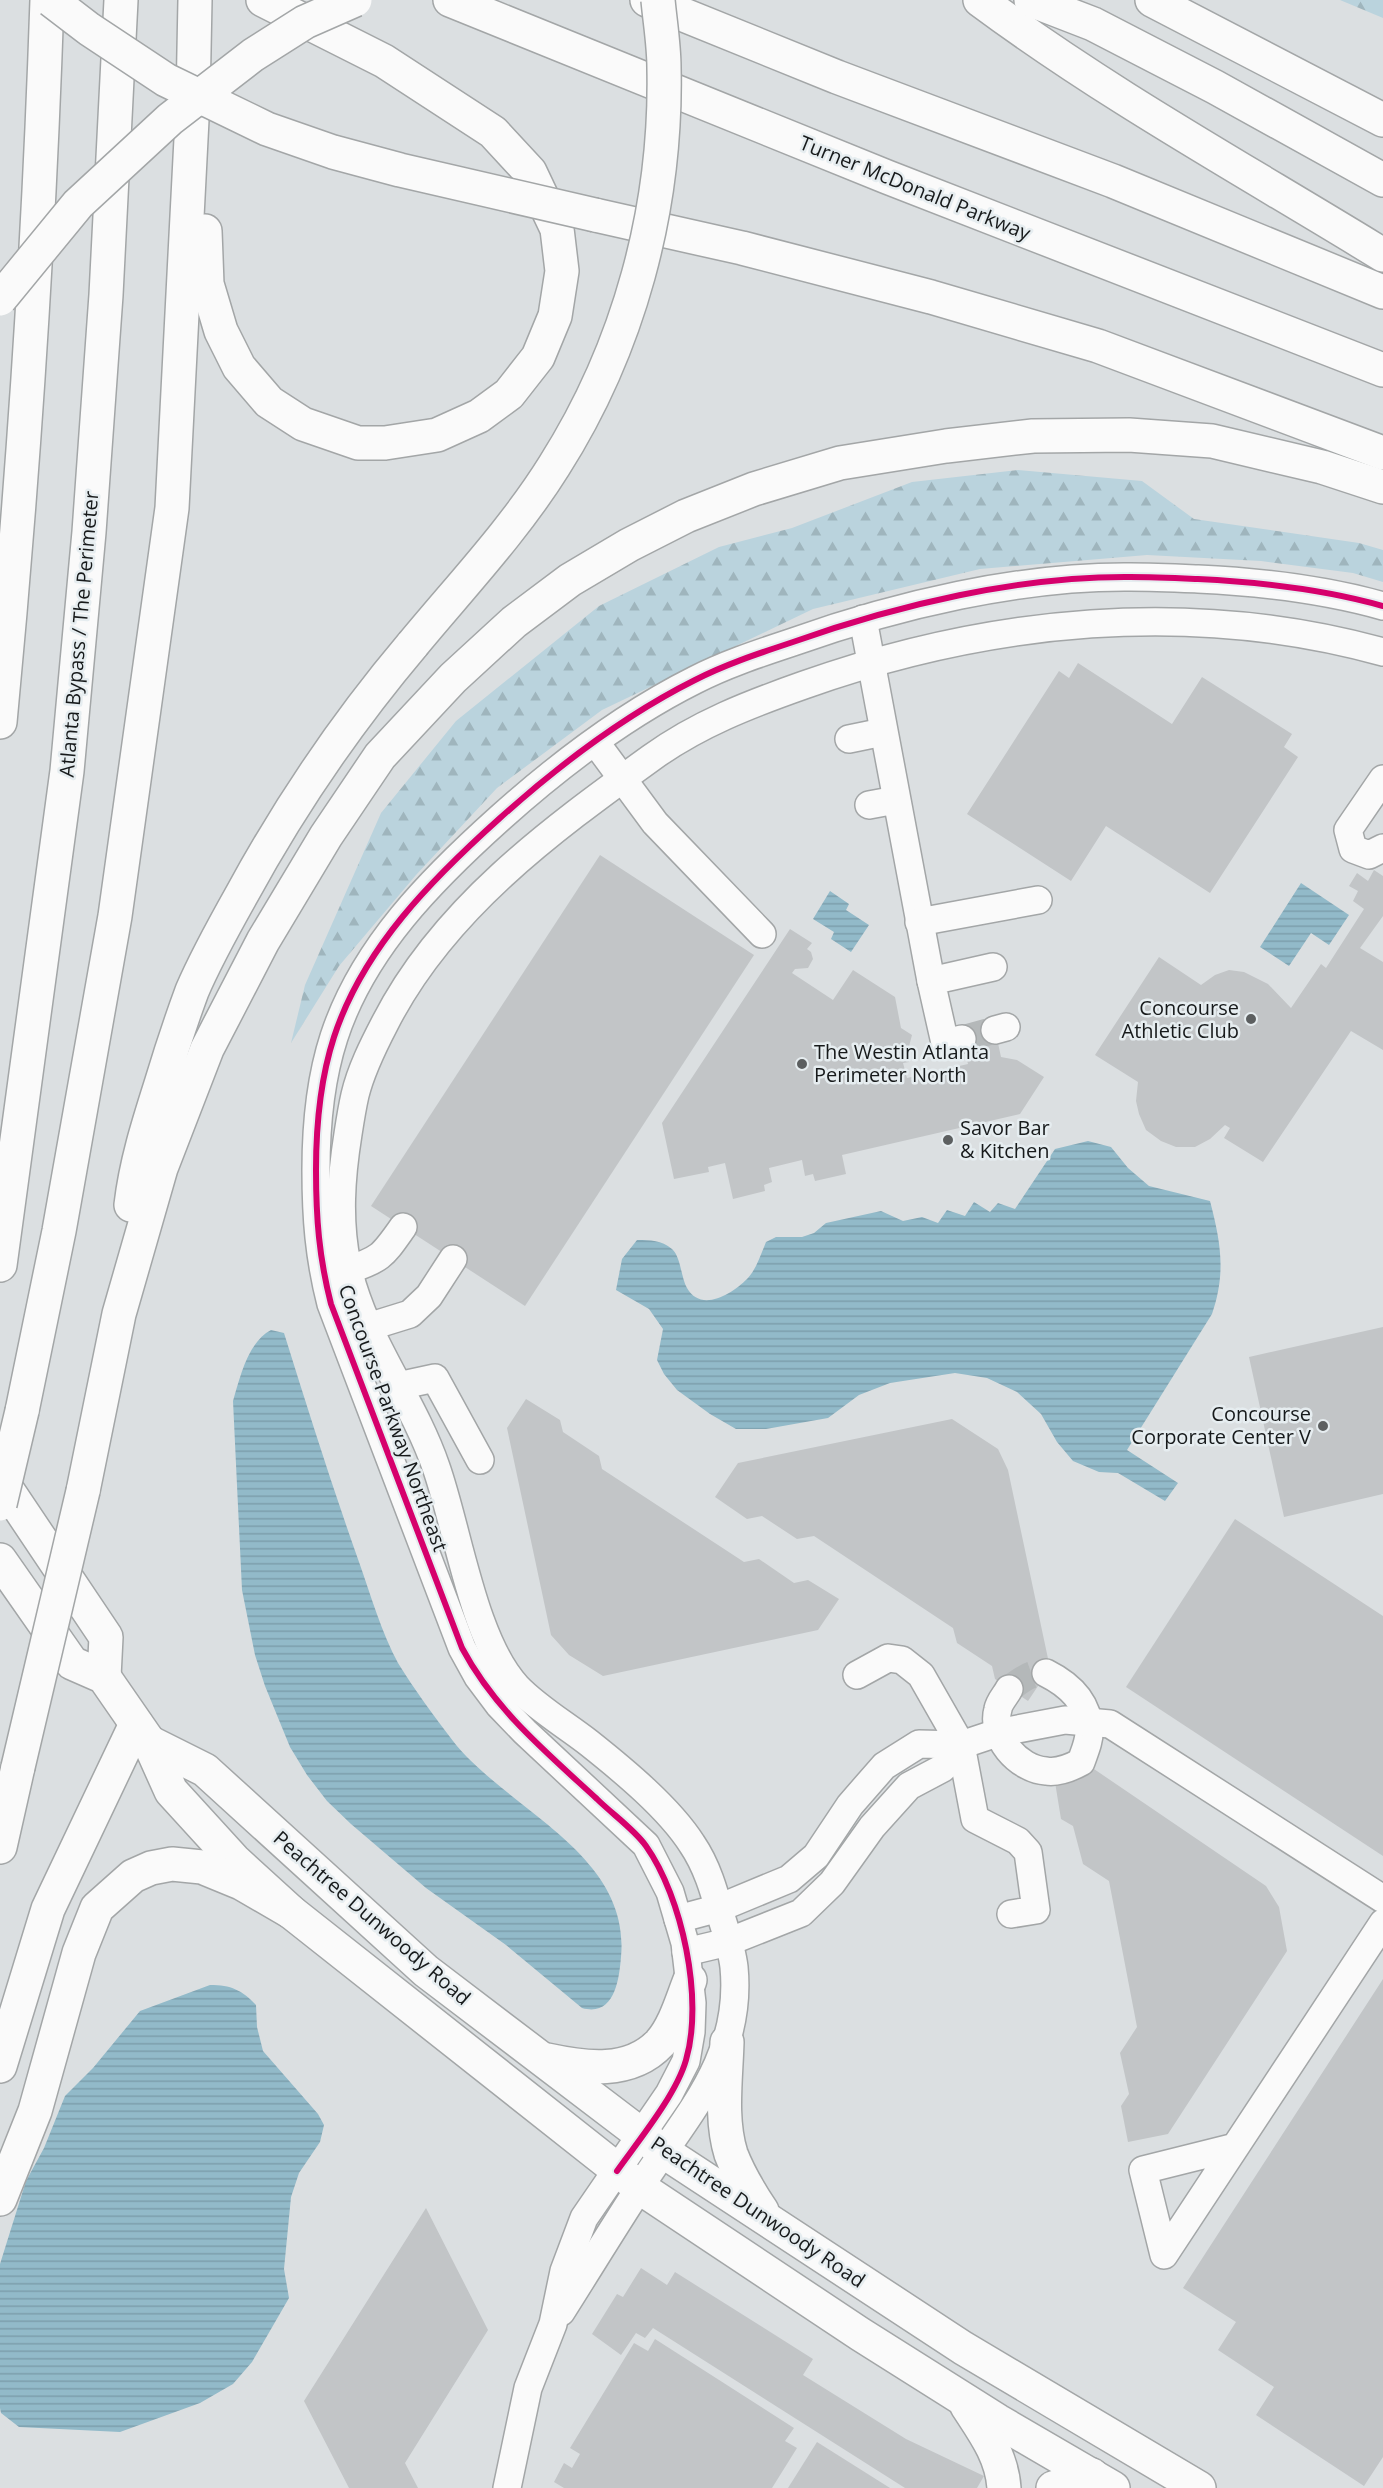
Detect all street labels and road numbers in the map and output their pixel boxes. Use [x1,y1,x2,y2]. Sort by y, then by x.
street label: Turner McDonald Parkway [796,129,1036,247]
street label: Atlanta Bypass / The Perimeter [53,490,104,778]
street label: Concourse Parkway Northeast [333,1281,454,1555]
street label: Peachtree Dunwoody Road [268,1824,477,2011]
street label: Peachtree Dunwoody Road [646,2130,871,2294]

